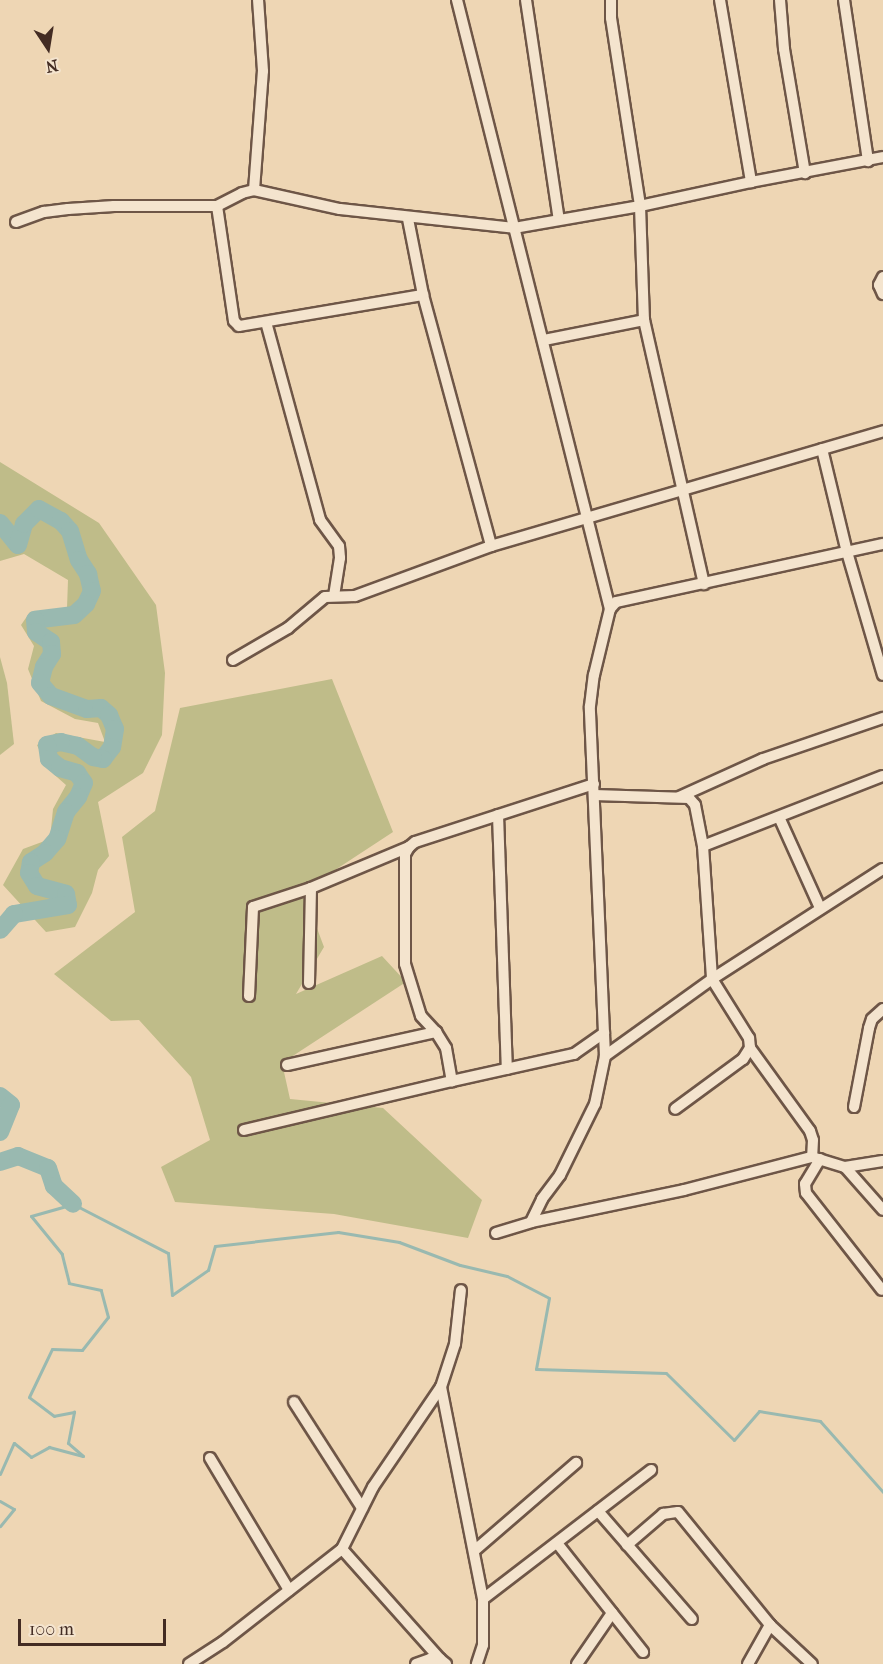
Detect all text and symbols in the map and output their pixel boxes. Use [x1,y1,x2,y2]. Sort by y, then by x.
north arrow [18,18,78,78]
text: N [44,56,60,77]
scale bar [21,1607,170,1645]
text: 100 m [29,1619,74,1640]

